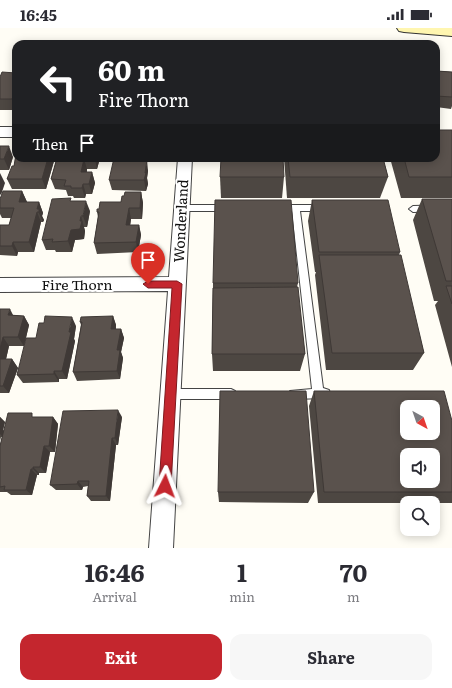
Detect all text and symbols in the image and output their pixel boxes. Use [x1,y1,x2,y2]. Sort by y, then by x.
text: 16:45 [20,3,57,26]
text: 60 m [98,48,165,90]
icon: left [32,56,84,108]
text: Fire Thorn [98,86,189,113]
text: Then [32,132,68,155]
icon: arrive [76,132,98,154]
street label: Wonderland [168,179,192,263]
pin [131,243,165,284]
icon: arrive [137,249,159,271]
street label: Fire Thorn [42,274,112,294]
north arrow [400,400,440,440]
map controls [400,400,440,536]
button: sound [400,448,440,488]
position arrow [144,465,186,507]
button: search [400,496,440,536]
text: 16:46 [85,554,145,589]
text: 1 [237,554,247,589]
text: 70 [339,554,367,589]
text: Arrival [92,587,137,606]
text: min [229,587,255,606]
text: m [347,587,360,606]
button: Exit [20,634,222,680]
button: Share [230,634,432,680]

